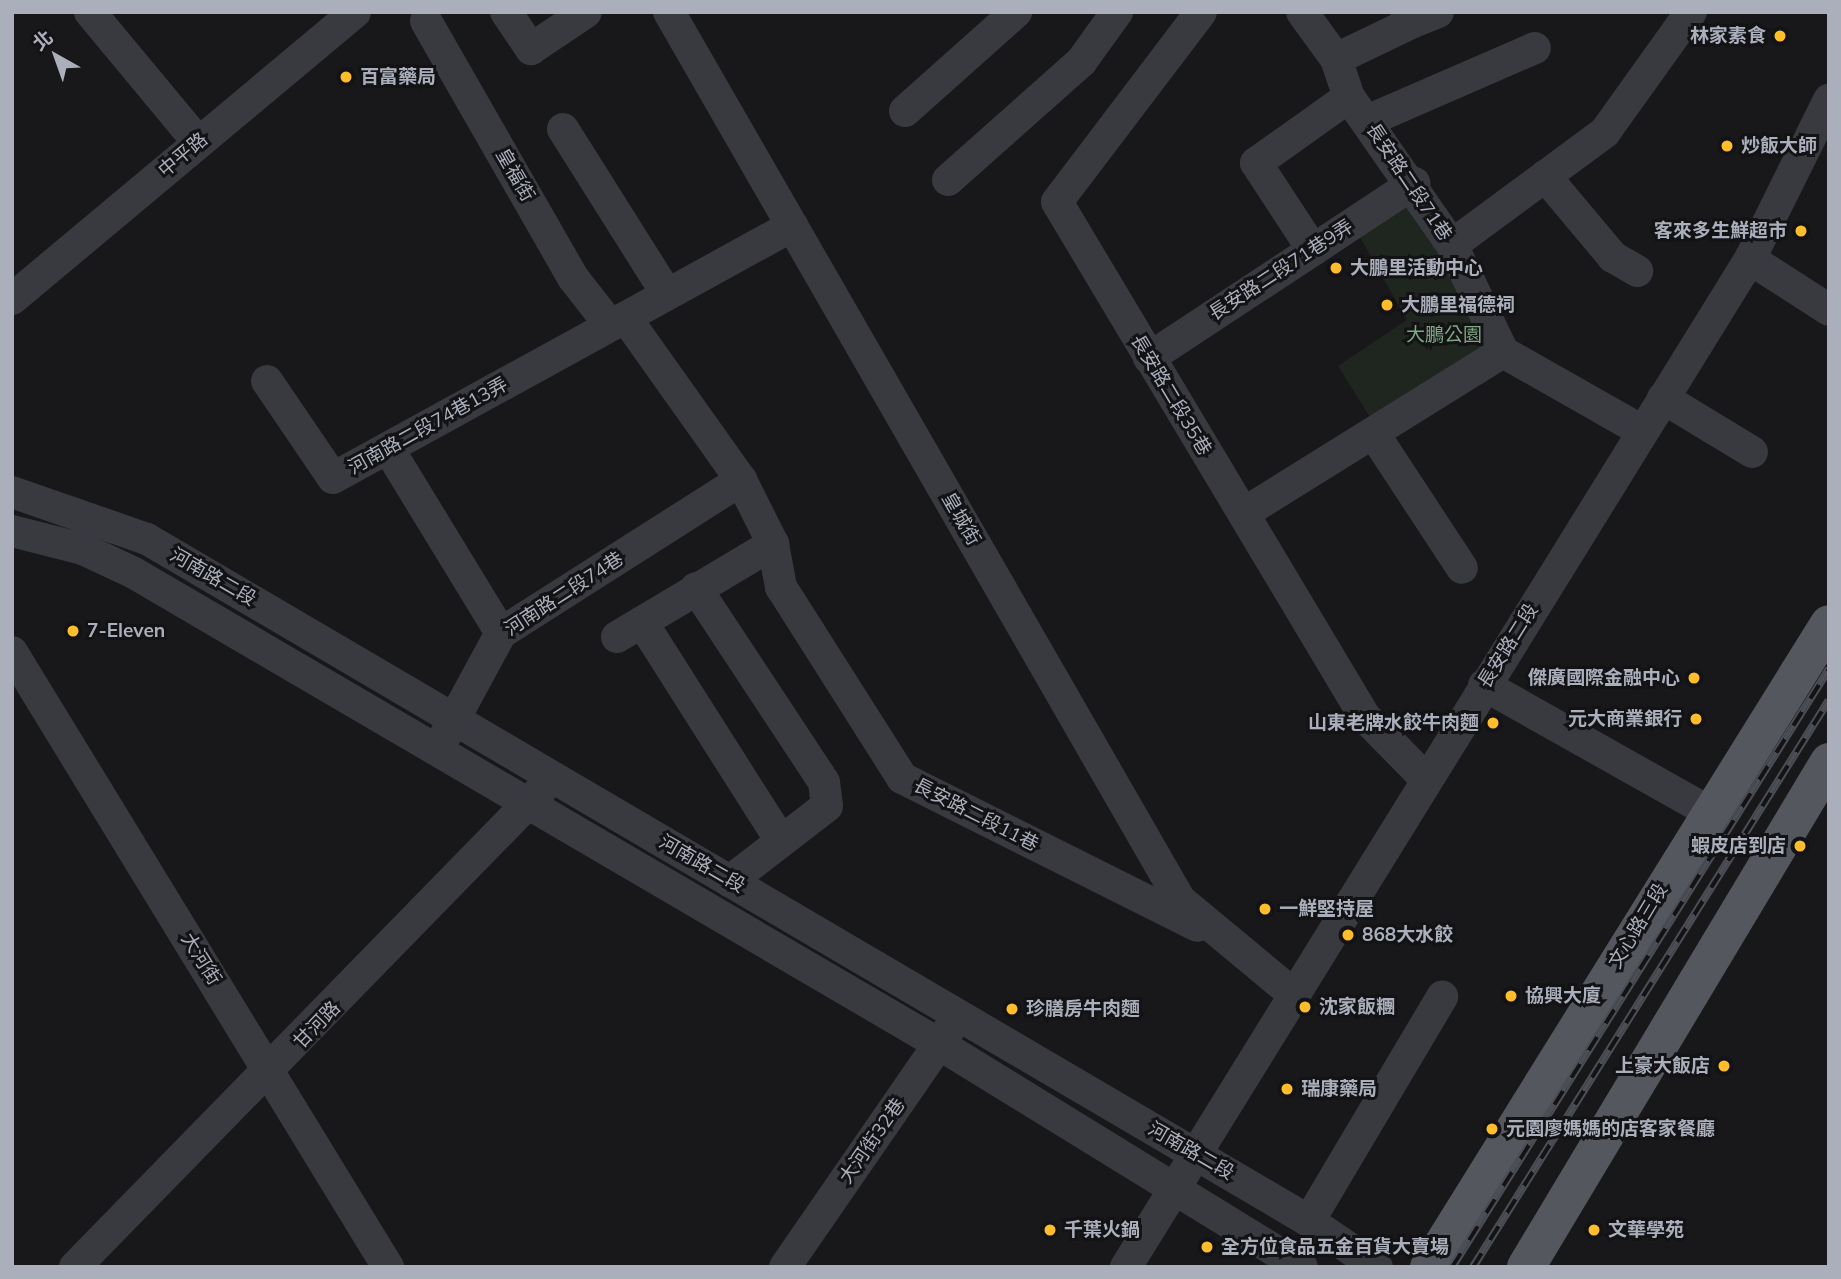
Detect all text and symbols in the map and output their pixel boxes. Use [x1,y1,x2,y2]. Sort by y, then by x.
north arrow [21,21,91,91]
text: 北 [27,25,57,55]
place label: 林家素食 [1690,25,1766,47]
marker: 林家素食 [1772,28,1788,44]
place label: 百富藥局 [360,66,436,88]
marker: 百富藥局 [338,69,354,85]
street label: 長安路二段71巷 [1361,119,1457,245]
street label: 中平路 [154,128,212,182]
place label: 炒飯大師 [1741,135,1817,157]
marker: 炒飯大師 [1719,138,1735,154]
street label: 皇福街 [491,145,539,205]
street label: 長安路二段71巷9弄 [1205,215,1357,325]
place label: 客來多生鮮超市 [1654,220,1787,242]
marker: 客來多生鮮超市 [1793,223,1809,239]
place label: 大鵬里活動中心 [1350,257,1483,279]
marker: 大鵬里活動中心 [1328,260,1344,276]
place label: 大鵬里福德祠 [1401,294,1515,316]
marker: 大鵬里福德祠 [1379,297,1395,313]
park label: 大鵬公園 [1406,324,1482,346]
street label: 長安路二段35巷 [1126,330,1216,460]
street label: 河南路二段74巷13弄 [344,373,512,479]
street label: 皇城街 [937,489,985,549]
street label: 河南路二段 [166,543,260,611]
street label: 河南路二段74巷 [500,547,628,641]
street label: 長安路二段 [1473,600,1543,692]
place label: 7-Eleven [87,620,165,642]
marker: 7-Eleven [65,623,81,639]
place label: 傑廣國際金融中心 [1528,667,1680,689]
marker: 傑廣國際金融中心 [1686,670,1702,686]
place label: 元大商業銀行 [1568,708,1682,730]
marker: 元大商業銀行 [1688,711,1704,727]
place label: 山東老牌水餃牛肉麵 [1308,712,1479,734]
marker: 山東老牌水餃牛肉麵 [1485,715,1501,731]
street label: 長安路二段11巷 [910,774,1042,856]
street label: 河南路二段 [655,830,749,898]
place label: 蝦皮店到店 [1691,835,1786,857]
marker: 蝦皮店到店 [1792,838,1808,854]
street label: 文心路三段 [1604,879,1672,973]
place label: 一鮮堅持屋 [1279,898,1374,920]
marker: 一鮮堅持屋 [1257,901,1273,917]
place label: 868大水餃 [1362,924,1453,946]
marker: 868大水餃 [1340,927,1356,943]
street label: 大河街 [176,929,226,989]
place label: 協興大廈 [1525,985,1601,1007]
marker: 協興大廈 [1503,988,1519,1004]
place label: 沈家飯糰 [1319,996,1395,1018]
street label: 甘河路 [289,997,345,1053]
place label: 珍膳房牛肉麵 [1026,998,1140,1020]
marker: 沈家飯糰 [1297,999,1313,1015]
marker: 珍膳房牛肉麵 [1004,1001,1020,1017]
place label: 上豪大飯店 [1615,1055,1710,1077]
marker: 上豪大飯店 [1716,1058,1732,1074]
place label: 瑞康藥局 [1301,1078,1377,1100]
marker: 瑞康藥局 [1279,1081,1295,1097]
street label: 大河街32巷 [834,1094,910,1188]
street label: 河南路二段 [1144,1117,1238,1185]
place label: 元園廖媽媽的店客家餐廳 [1506,1118,1715,1140]
marker: 元園廖媽媽的店客家餐廳 [1484,1121,1500,1137]
place label: 千葉火鍋 [1064,1219,1140,1241]
place label: 文華學苑 [1608,1219,1684,1241]
marker: 千葉火鍋 [1042,1222,1058,1238]
marker: 文華學苑 [1586,1222,1602,1238]
place label: 全方位食品五金百貨大賣場 [1221,1236,1449,1258]
marker: 全方位食品五金百貨大賣場 [1199,1239,1215,1255]

